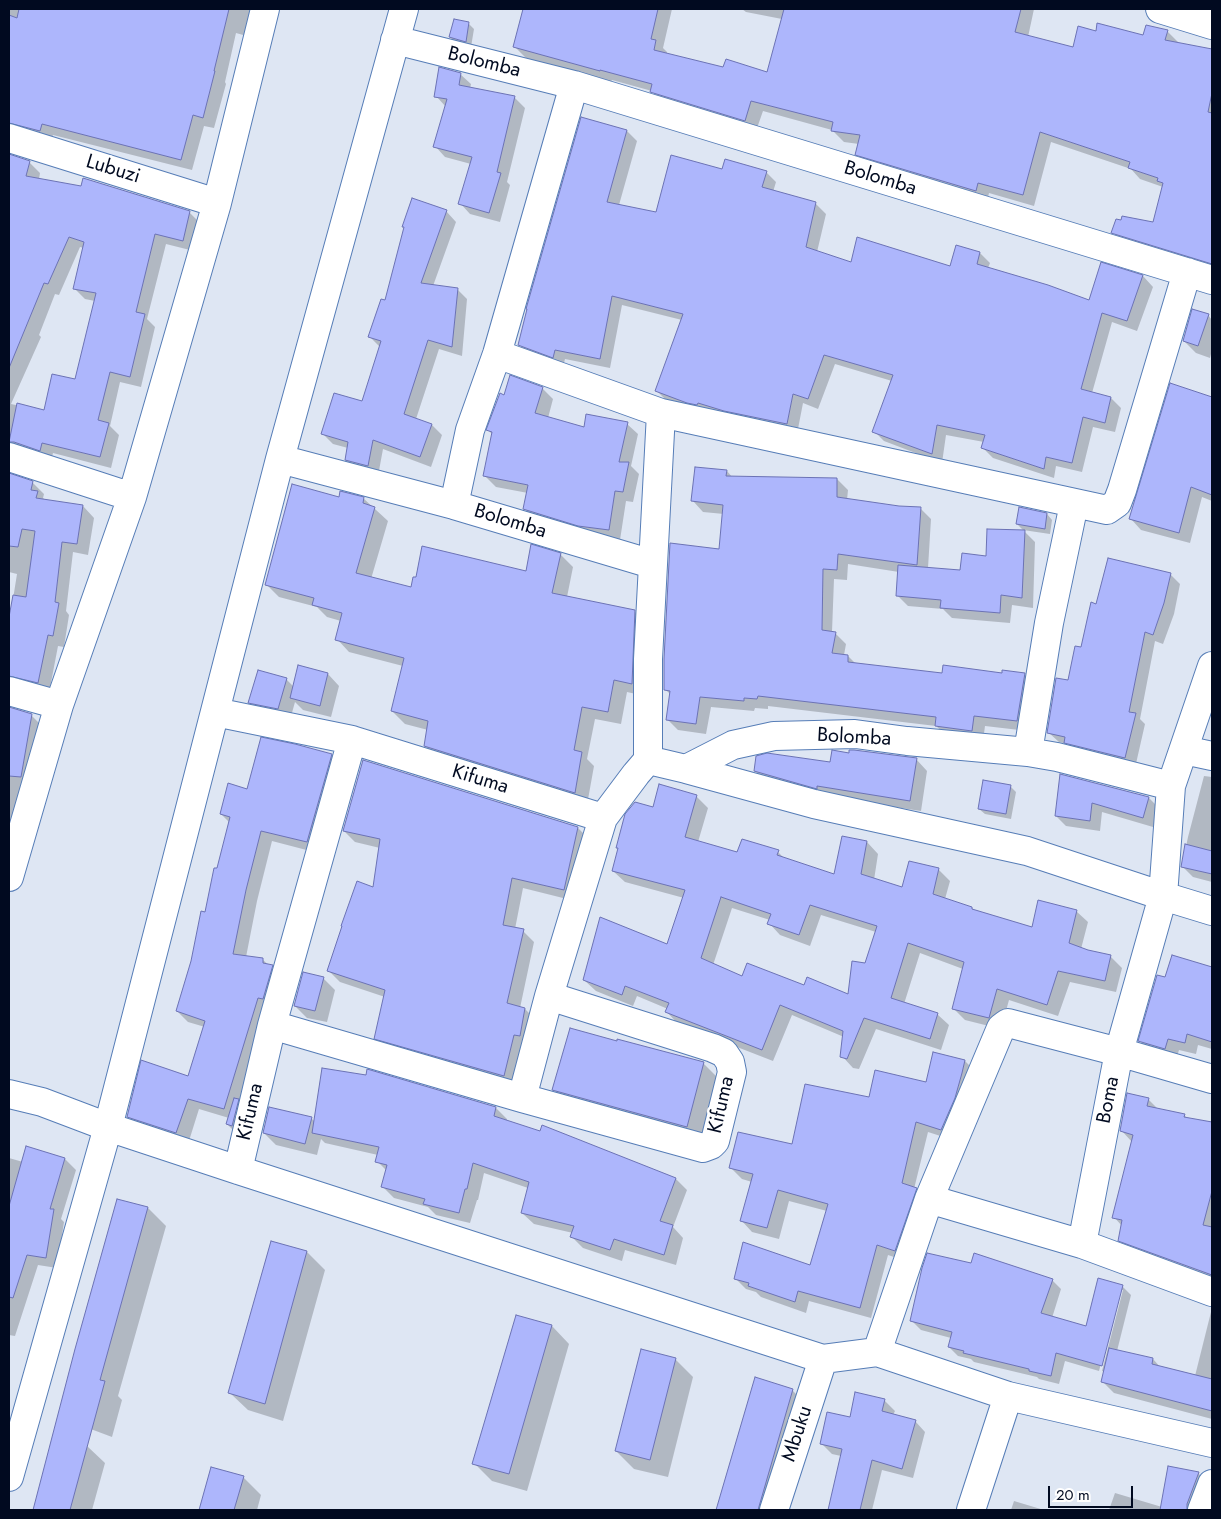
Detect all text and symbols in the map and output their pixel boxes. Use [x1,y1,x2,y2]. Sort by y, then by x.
street label: Bolomba [445,42,523,84]
street label: Lubuzi [83,150,143,190]
street label: Bolomba [841,157,919,201]
street label: Bolomba [471,500,549,544]
street label: Bolomba [816,724,892,752]
street label: Kifuma [449,760,511,800]
street label: Kifuma [704,1074,740,1136]
street label: Boma [1093,1074,1125,1126]
street label: Kifuma [233,1081,269,1143]
street label: Mbuku [778,1403,818,1465]
scale bar [1051,1476,1136,1508]
text: 20 m [1056,1484,1090,1506]

